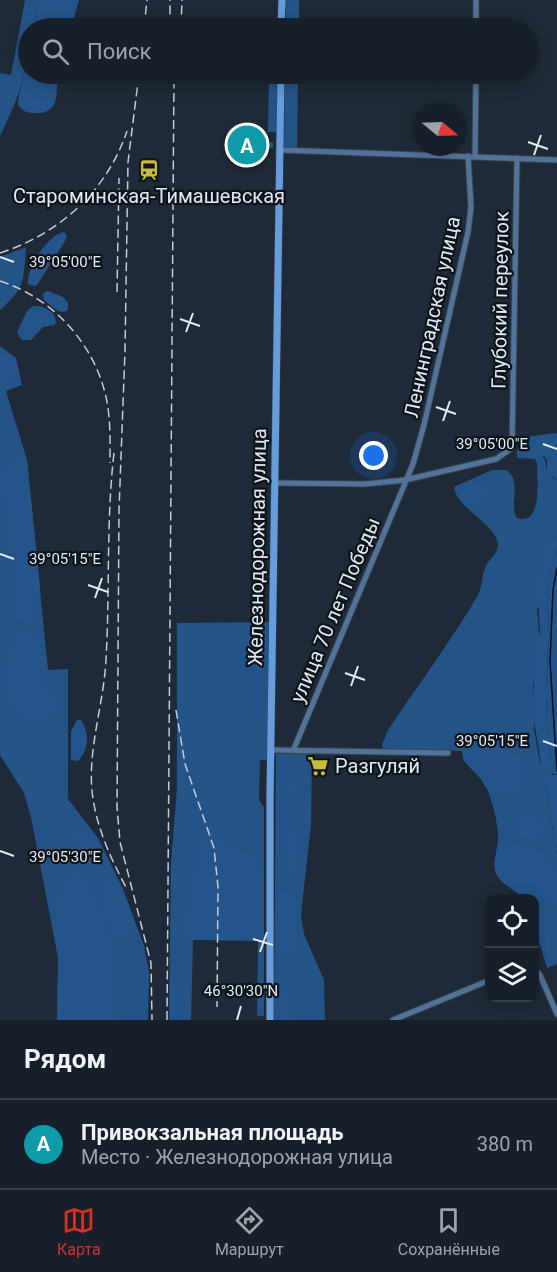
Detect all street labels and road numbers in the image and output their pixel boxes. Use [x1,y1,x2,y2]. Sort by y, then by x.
street label: Глубокий переулок [486,211,514,389]
street label: Ленинградская улица [399,214,465,420]
street label: Железнодорожная улица [243,428,271,666]
street label: улица 70 лет Победы [285,514,385,706]

